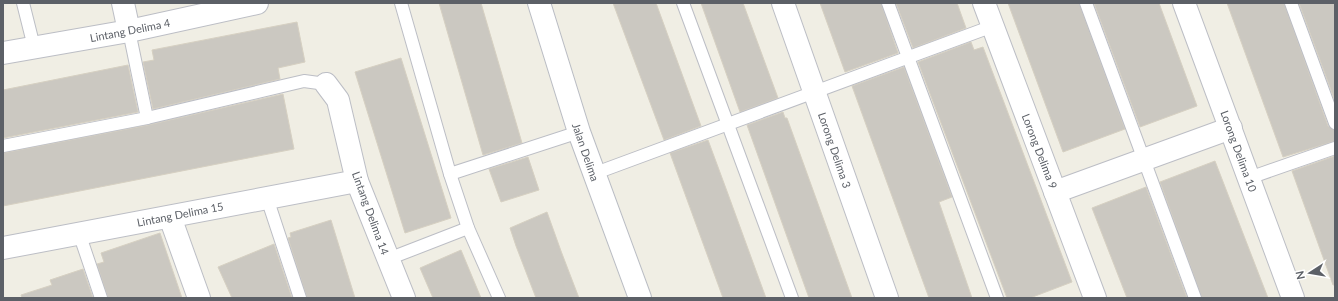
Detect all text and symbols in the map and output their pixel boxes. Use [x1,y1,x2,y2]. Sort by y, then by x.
street label: Lintang Delima 4 [89,16,172,44]
street label: Lorong Delima 10 [1218,109,1260,194]
street label: Lorong Delima 3 [816,110,854,190]
street label: Lorong Delima 9 [1020,112,1060,190]
street label: Jalan Delima [570,121,602,183]
street label: Lintang Delima 14 [350,169,392,257]
street label: Lintang Delima 15 [136,199,224,229]
north arrow [1290,253,1330,293]
text: N [1292,270,1307,281]

